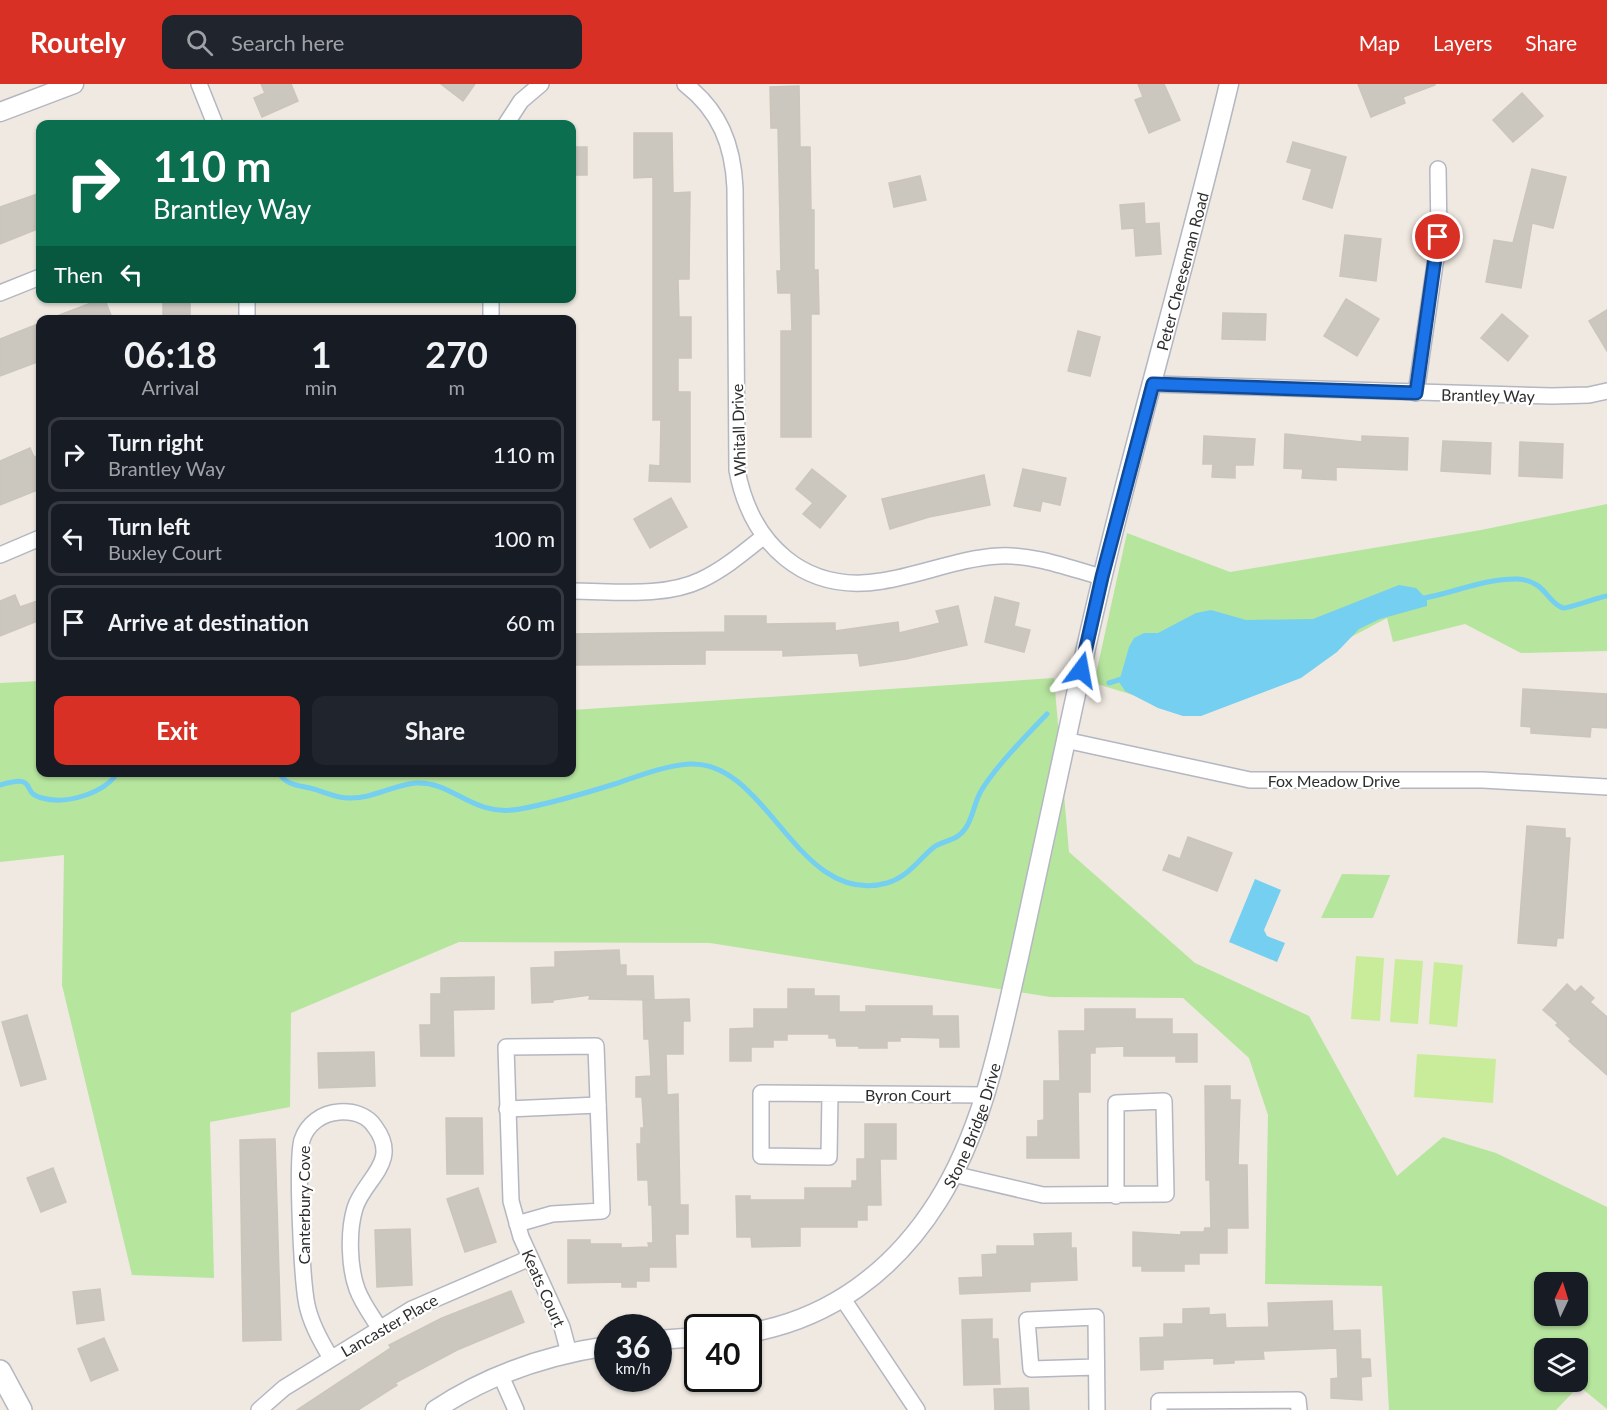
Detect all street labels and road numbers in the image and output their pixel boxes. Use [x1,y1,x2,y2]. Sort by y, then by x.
street label: Peter Cheeseman Road [1151,190,1211,352]
street label: Whitall Drive [727,383,749,477]
street label: Brantley Way [1441,385,1536,405]
street label: Fox Meadow Drive [1268,771,1400,790]
street label: Stone Bridge Drive [939,1060,1003,1191]
street label: Byron Court [865,1085,951,1104]
street label: Canterbury Cove [294,1146,313,1264]
street label: Keats Court [518,1246,570,1330]
street label: Lancaster Place [337,1290,441,1360]

